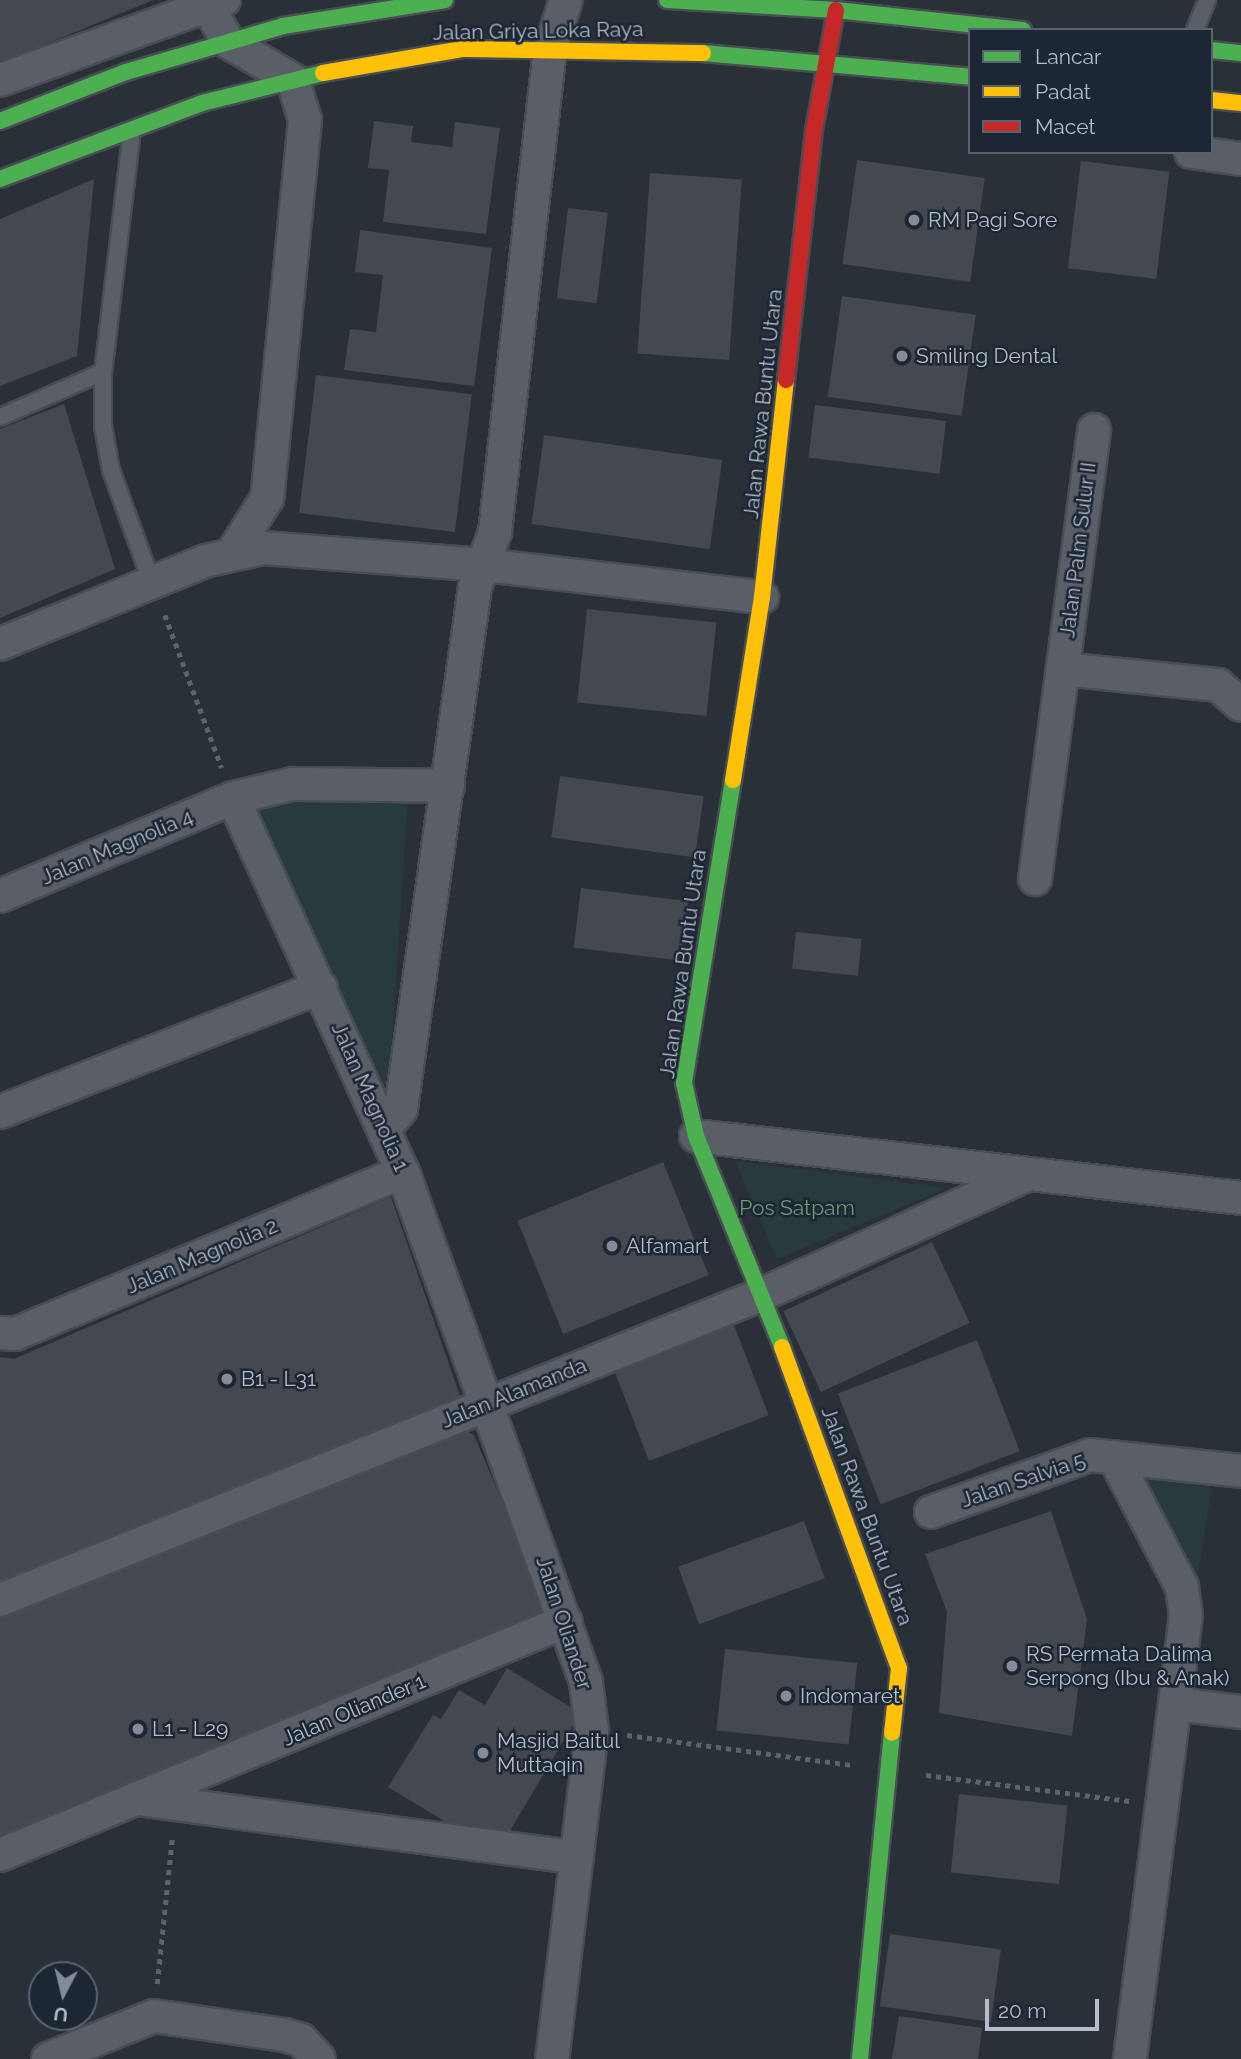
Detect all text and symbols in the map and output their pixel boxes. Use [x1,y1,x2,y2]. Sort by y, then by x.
street label: Jalan Griya Loka Raya [432,17,644,45]
legend [968,28,1213,154]
text: Lancar [1035,44,1101,69]
text: Padat [1035,79,1091,104]
text: Macet [1035,114,1095,139]
place label: RM Pagi Sore [928,207,1057,233]
marker: RM Pagi Sore [906,212,922,228]
street label: Jalan Rawa Buntu Utara [738,288,788,520]
place label: Smiling Dental [916,343,1057,369]
marker: Smiling Dental [894,348,910,364]
street label: Jalan Palm Sulur II [1055,460,1101,640]
street label: Jalan Magnolia 4 [37,804,197,890]
street label: Jalan Rawa Buntu Utara [654,848,712,1080]
street label: Jalan Magnolia 1 [326,1019,414,1175]
park label: Pos Satpam [739,1195,855,1221]
street label: Jalan Magnolia 2 [123,1213,281,1299]
place label: Alfamart [626,1233,709,1259]
marker: Alfamart [604,1238,620,1254]
street label: Jalan Alamanda [437,1352,591,1434]
place label: B1 - L31 [241,1366,316,1392]
marker: B1 - L31 [219,1371,235,1387]
street label: Jalan Rawa Buntu Utara [816,1403,918,1629]
street label: Jalan Salvia 5 [958,1447,1088,1513]
street label: Jalan Oliander [531,1553,597,1693]
place label: RS Permata Dalima Serpong (Ibu & Anak) [1026,1641,1230,1691]
marker: RS Permata Dalima Serpong (Ibu & Anak) [1004,1658,1020,1674]
street label: Jalan Oliander 1 [279,1669,429,1751]
place label: Indomaret [800,1683,900,1709]
marker: Indomaret [778,1688,794,1704]
place label: L1 - L29 [152,1716,228,1742]
marker: L1 - L29 [130,1721,146,1737]
place label: Masjid Baitul Muttaqin [497,1728,620,1778]
marker: Masjid Baitul Muttaqin [475,1745,491,1761]
north arrow [28,1961,98,2031]
scale bar [989,1986,1103,2030]
text: 20 m [998,1998,1046,2023]
text: U [52,2003,69,2027]

